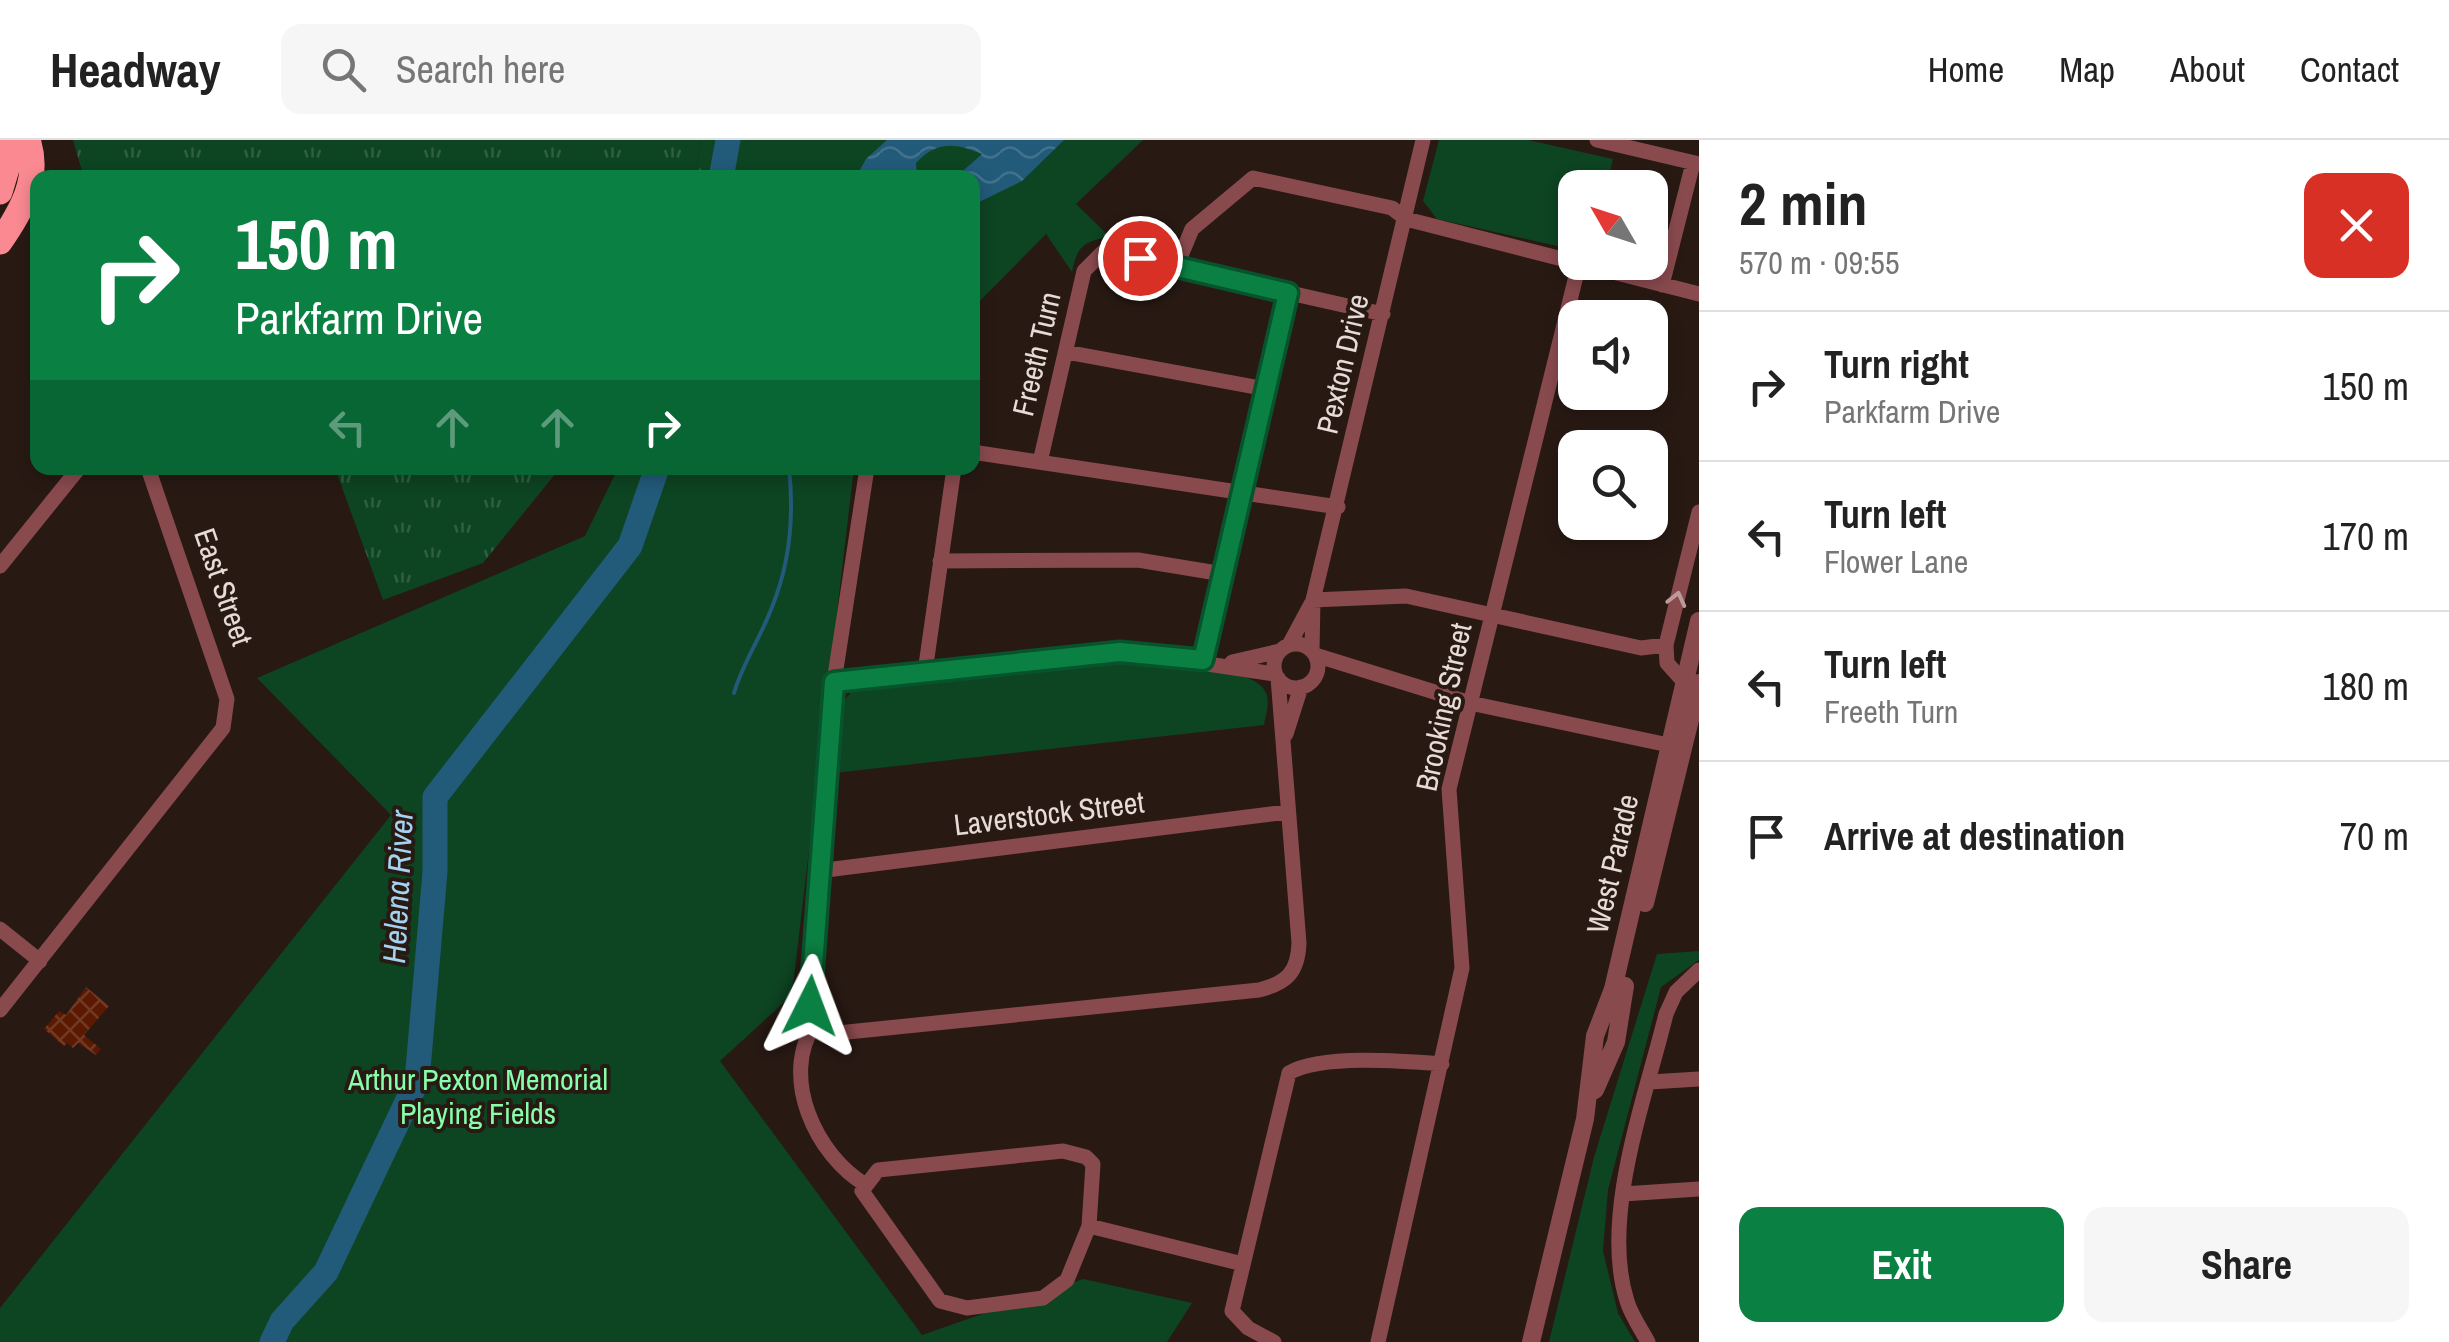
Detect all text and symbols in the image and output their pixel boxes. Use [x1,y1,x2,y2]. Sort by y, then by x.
search box [281,24,981,114]
text: Headway [50,37,221,102]
icon: search [316,42,371,97]
text: Search here [396,44,565,95]
text: Home [1928,46,2004,93]
text: Map [2059,46,2115,93]
text: About [2170,46,2245,93]
text: Contact [2300,46,2399,93]
text: 2 min [1739,163,1868,244]
north arrow [1558,170,1668,280]
map controls [1558,170,1668,540]
button: close [2304,173,2409,278]
text: 150 m [235,197,398,291]
icon: right [70,210,200,340]
pin [1098,216,1183,301]
icon: arrive [1113,231,1168,286]
text: 570 m · 09:55 [1739,241,1899,284]
text: Parkfarm Drive [235,287,483,348]
street label: Freeth Turn [1002,288,1070,420]
street label: Pexton Drive [1307,290,1378,438]
button: sound [1558,300,1668,410]
text: Turn right [1824,339,1969,390]
icon: right [1739,359,1794,414]
text: 150 m [2322,361,2409,412]
text: Parkfarm Drive [1824,390,2000,433]
icon: left [320,400,375,455]
icon: ahead [425,400,480,455]
icon: ahead [530,400,585,455]
icon: right [635,400,690,455]
button: search [1558,430,1668,540]
text: Turn left [1824,489,1946,540]
icon: left [1739,509,1794,564]
text: 170 m [2322,511,2409,562]
street label: East Street [185,523,263,651]
text: Flower Lane [1824,540,1968,583]
one-way arrow [1666,591,1687,608]
street label: Brooking Street [1406,619,1480,795]
text: Turn left [1824,639,1946,690]
icon: left [1739,659,1794,714]
text: 180 m [2322,661,2409,712]
text: Freeth Turn [1824,690,1958,733]
street label: Laverstock Street [951,781,1146,845]
street label: West Parade [1577,790,1647,937]
water label: Helena River [372,808,423,965]
icon: arrive [1739,809,1794,864]
text: Arrive at destination [1824,811,2125,862]
text: 70 m [2340,811,2409,862]
position arrow [758,954,862,1058]
park label: Arthur Pexton Memorial Playing Fields [347,1059,608,1133]
button: Exit [1739,1207,2064,1322]
button: Share [2084,1207,2409,1322]

